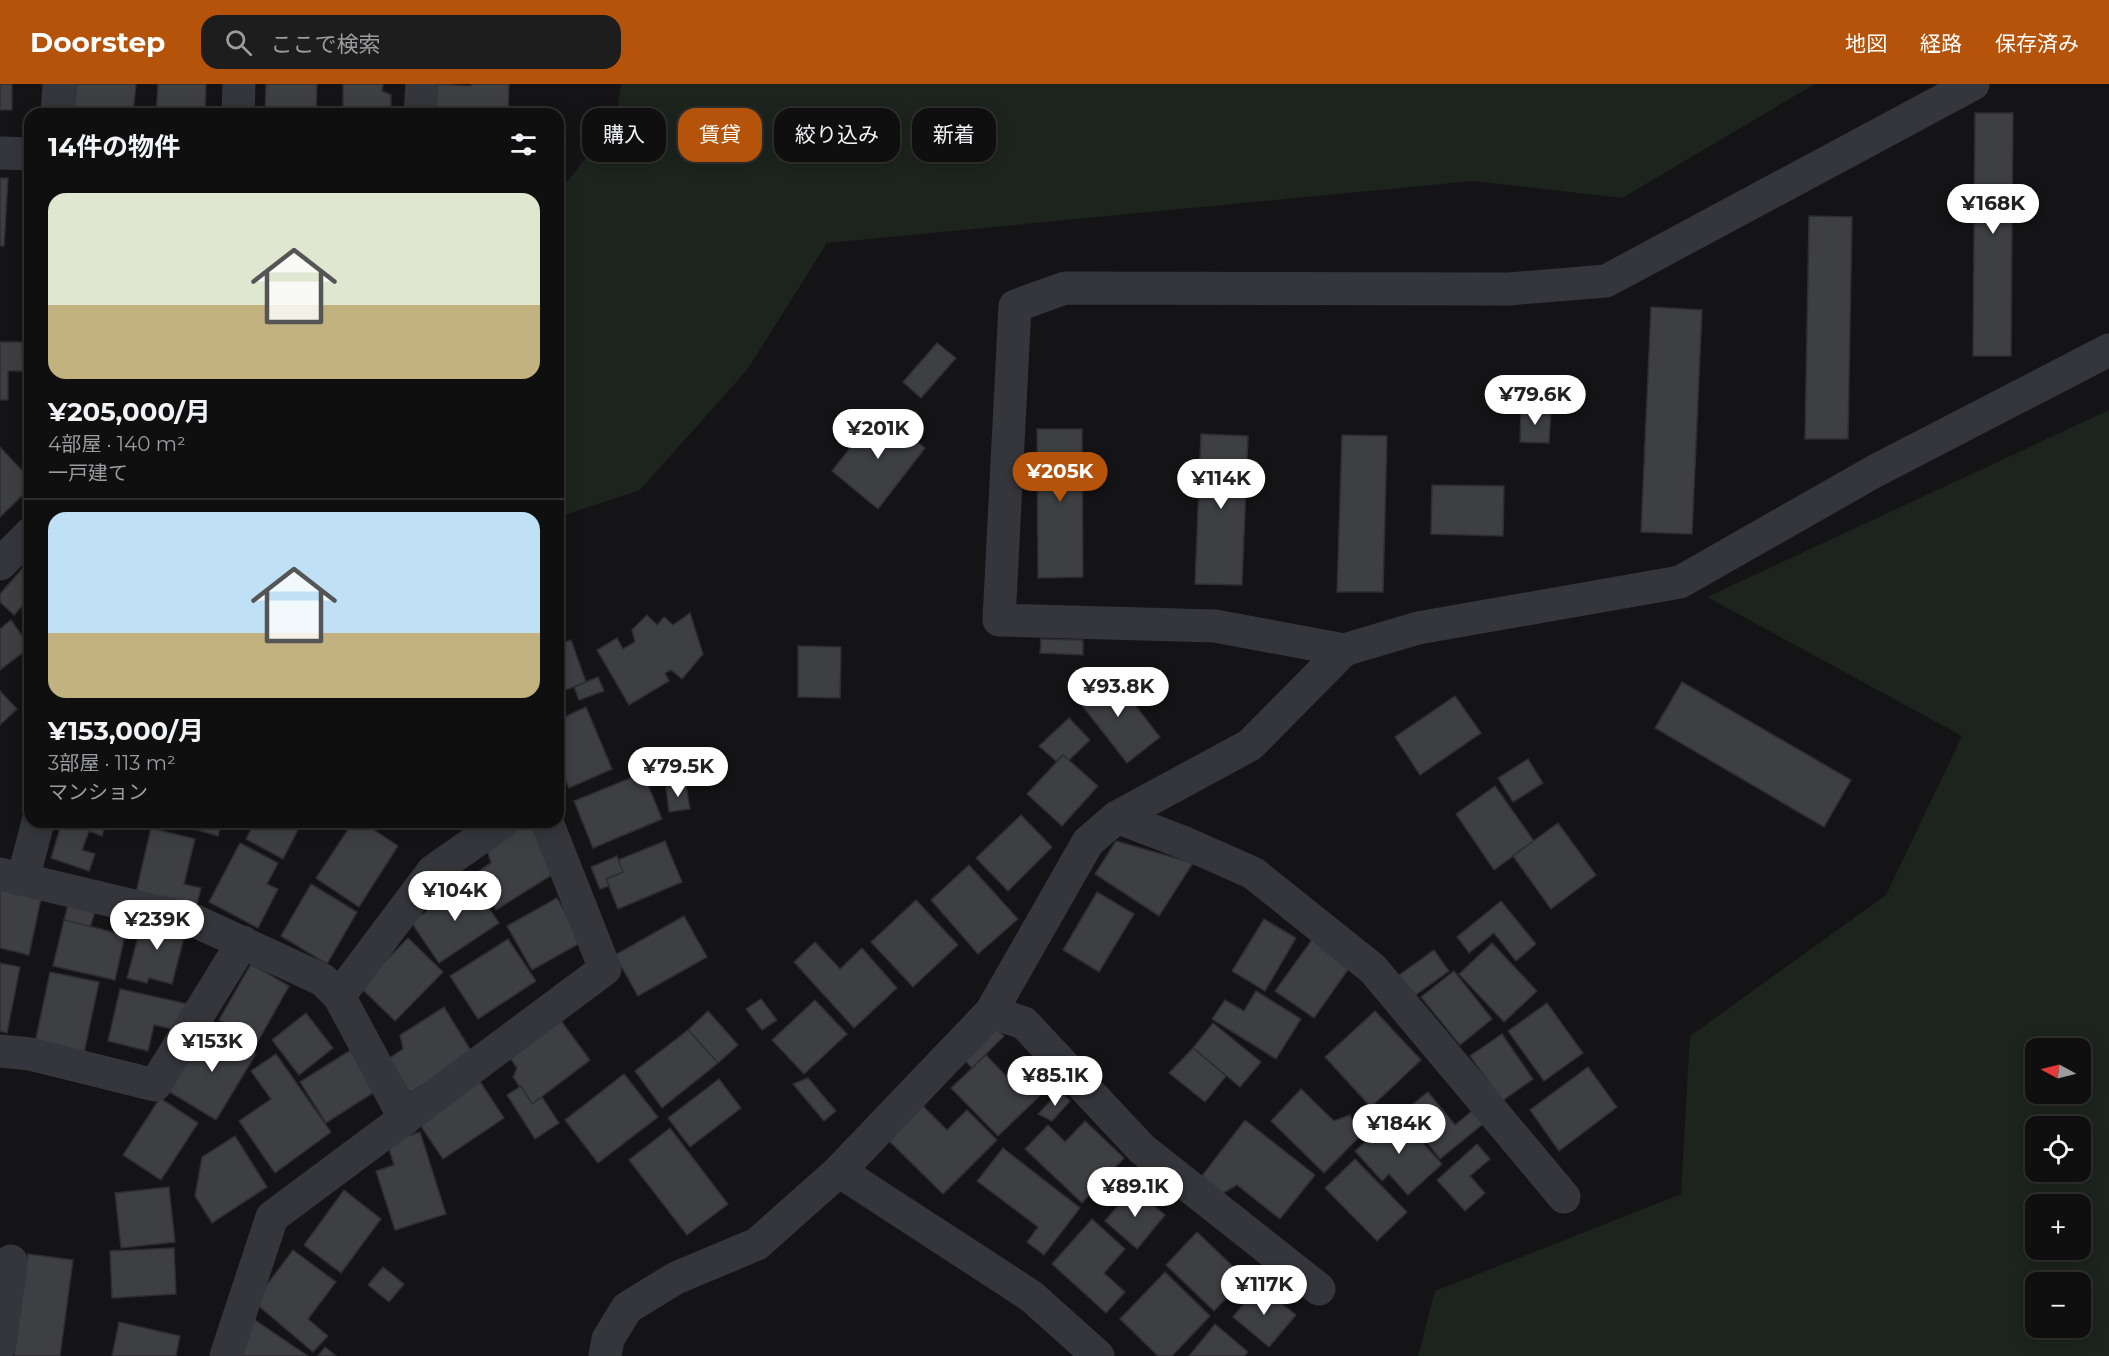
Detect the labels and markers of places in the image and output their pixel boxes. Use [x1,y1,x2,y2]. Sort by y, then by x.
pin: ¥168K [1951,184,2035,235]
pin: ¥79.6K [1486,375,1584,426]
pin: ¥201K [836,409,920,460]
pin: ¥205K [1018,452,1102,503]
pin: ¥114K [1179,459,1263,510]
pin: ¥93.8K [1069,667,1167,718]
pin: ¥79.5K [629,747,727,798]
pin: ¥104K [413,871,497,922]
pin: ¥239K [115,900,199,951]
pin: ¥153K [170,1022,254,1073]
pin: ¥85.1K [1006,1056,1104,1107]
pin: ¥184K [1357,1104,1441,1155]
pin: ¥89.1K [1086,1167,1184,1218]
pin: ¥117K [1222,1265,1306,1316]

